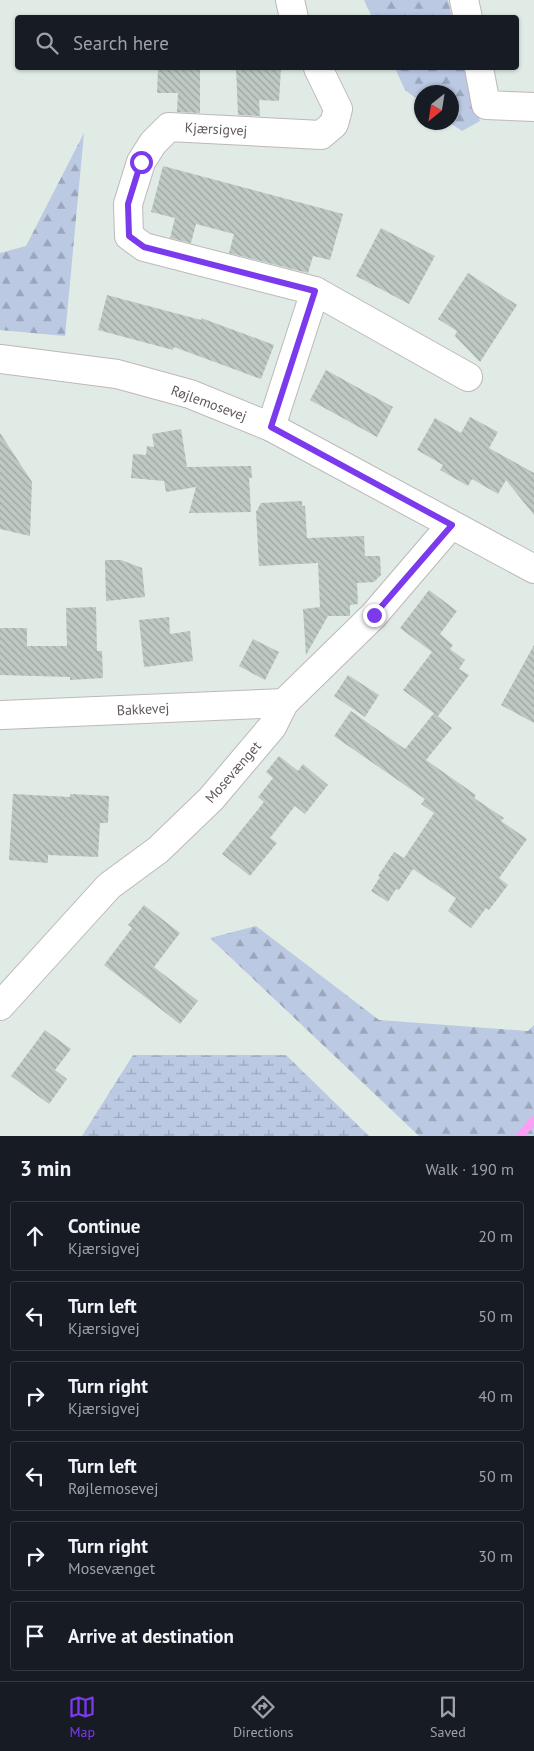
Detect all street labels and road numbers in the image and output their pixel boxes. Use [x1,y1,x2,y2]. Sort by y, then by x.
street label: Kjærsigvej [184,118,248,140]
street label: Røjlemosevej [169,381,249,425]
street label: Bakkevej [116,699,170,719]
street label: Mosevænget [201,737,265,807]

